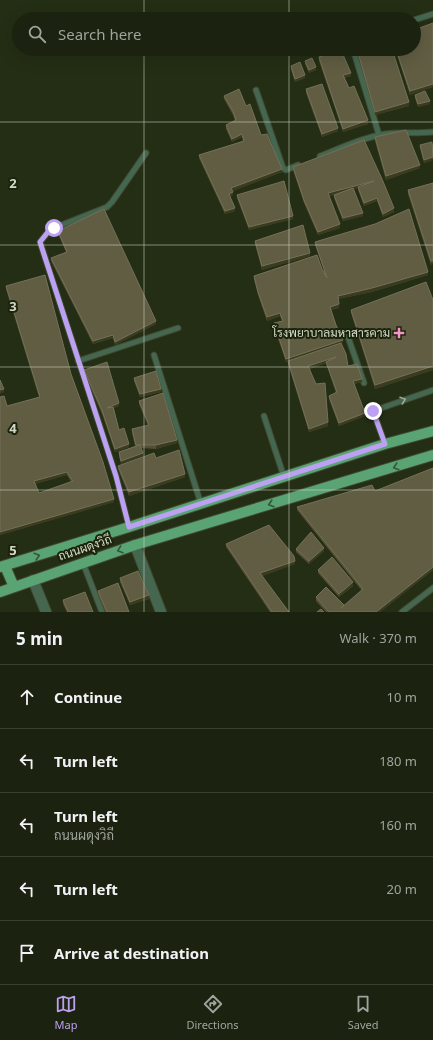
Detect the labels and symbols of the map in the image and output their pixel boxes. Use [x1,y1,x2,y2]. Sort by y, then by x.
text: 2 [9,174,17,192]
route start [45,219,63,237]
text: 3 [9,297,17,315]
place label: โรงพยาบาลมหาสารคาม [272,324,390,341]
marker: โรงพยาบาลมหาสารคาม [393,327,405,339]
one-way arrow [400,397,407,405]
route end [364,402,382,420]
text: 4 [9,419,17,437]
one-way arrow [392,462,399,471]
one-way arrow [268,499,275,508]
street label: ถนนผดุงวิถี [56,530,114,566]
text: 5 [9,541,17,559]
one-way arrow [117,545,124,554]
one-way arrow [34,552,41,561]

